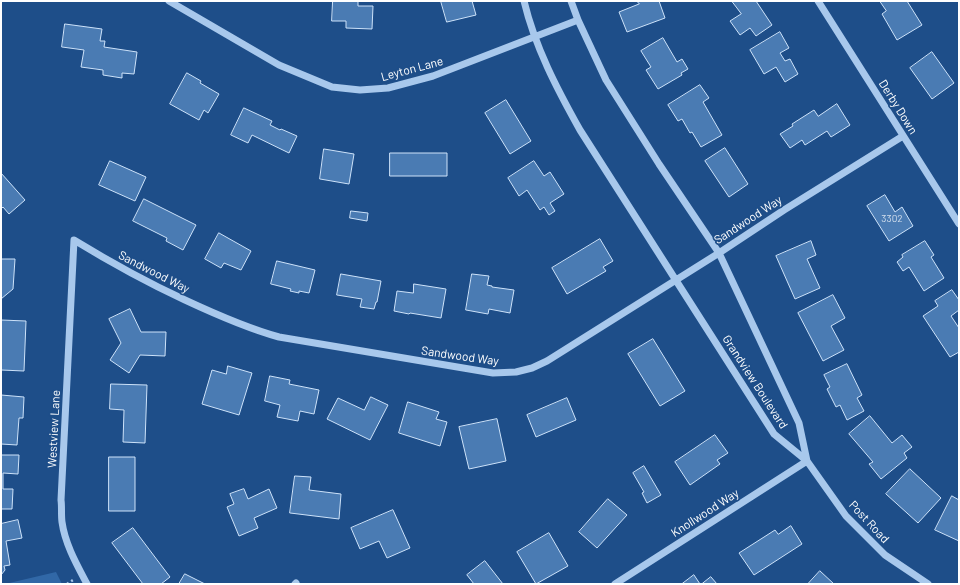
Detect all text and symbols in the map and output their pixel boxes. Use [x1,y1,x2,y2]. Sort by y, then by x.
street label: Leyton Lane [379,54,445,84]
street label: Derby Down [876,77,920,137]
street label: Sandwood Way [711,193,785,247]
house number: 3302 [881,213,903,225]
street label: Sandwood Way [116,248,192,296]
street label: Grandview Boulevard [719,332,791,432]
street label: Sandwood Way [420,343,500,369]
street label: Westview Lane [45,390,63,468]
street label: Knollwood Way [668,486,742,540]
street label: Post Road [846,498,892,546]

